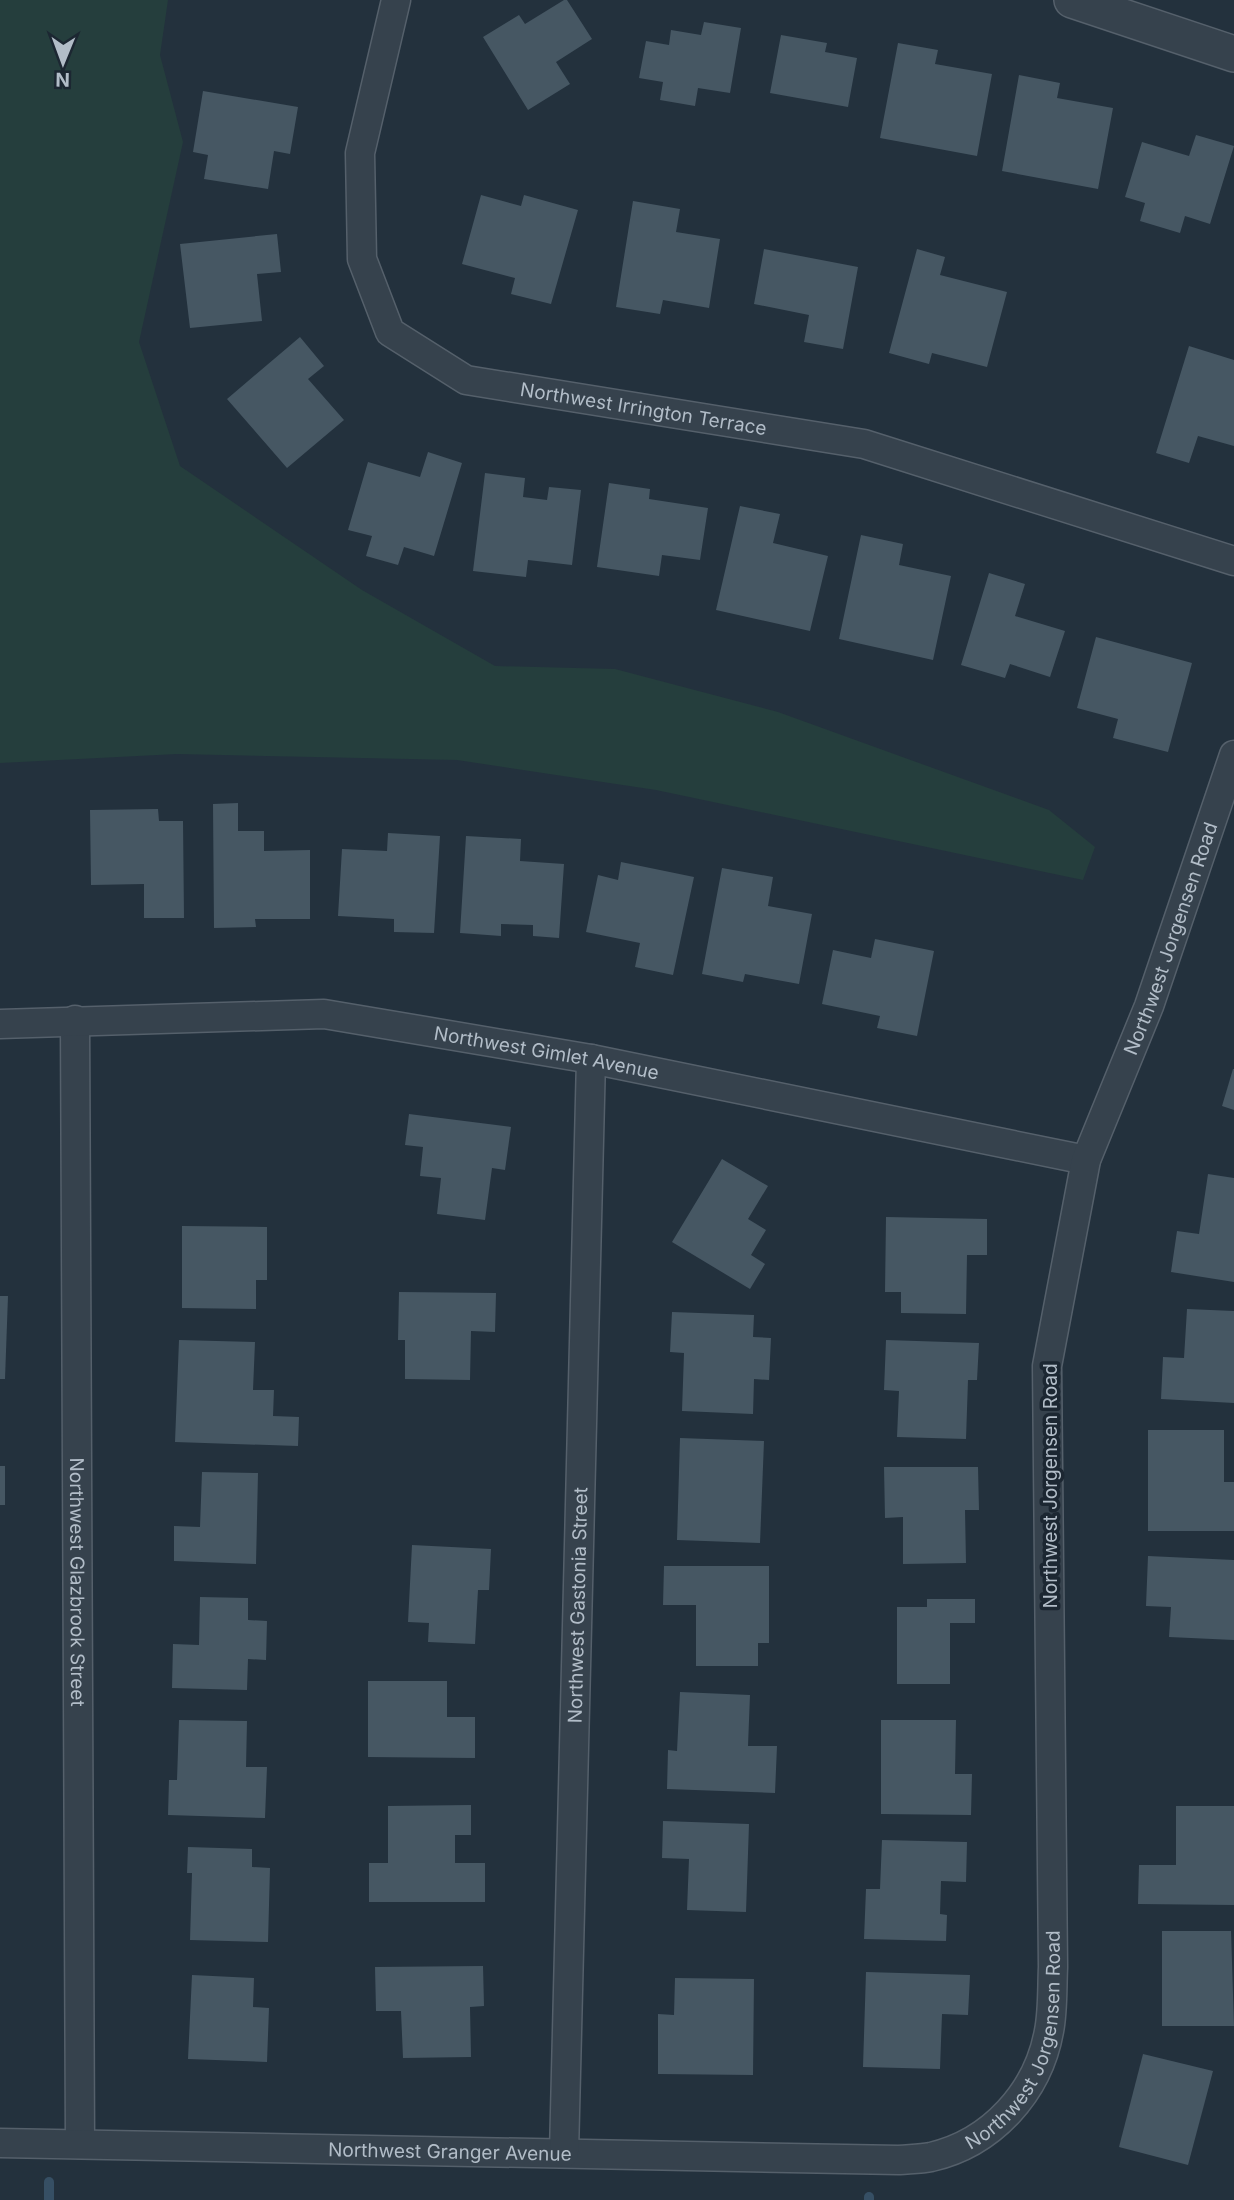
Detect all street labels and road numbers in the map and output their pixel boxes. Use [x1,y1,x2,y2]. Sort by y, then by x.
street label: Northwest Irrington Terrace [519,377,768,440]
street label: Northwest Jorgensen Road [1119,819,1222,1058]
street label: Northwest Gimlet Avenue [432,1021,661,1084]
street label: Northwest Jorgensen Road [1039,1363,1062,1609]
street label: Northwest Glazbrook Street [65,1457,90,1707]
street label: Northwest Gastonia Street [563,1487,592,1724]
street label: Northwest Jorgensen Road [961,1930,1065,2154]
street label: Northwest Granger Avenue [328,2138,572,2165]

